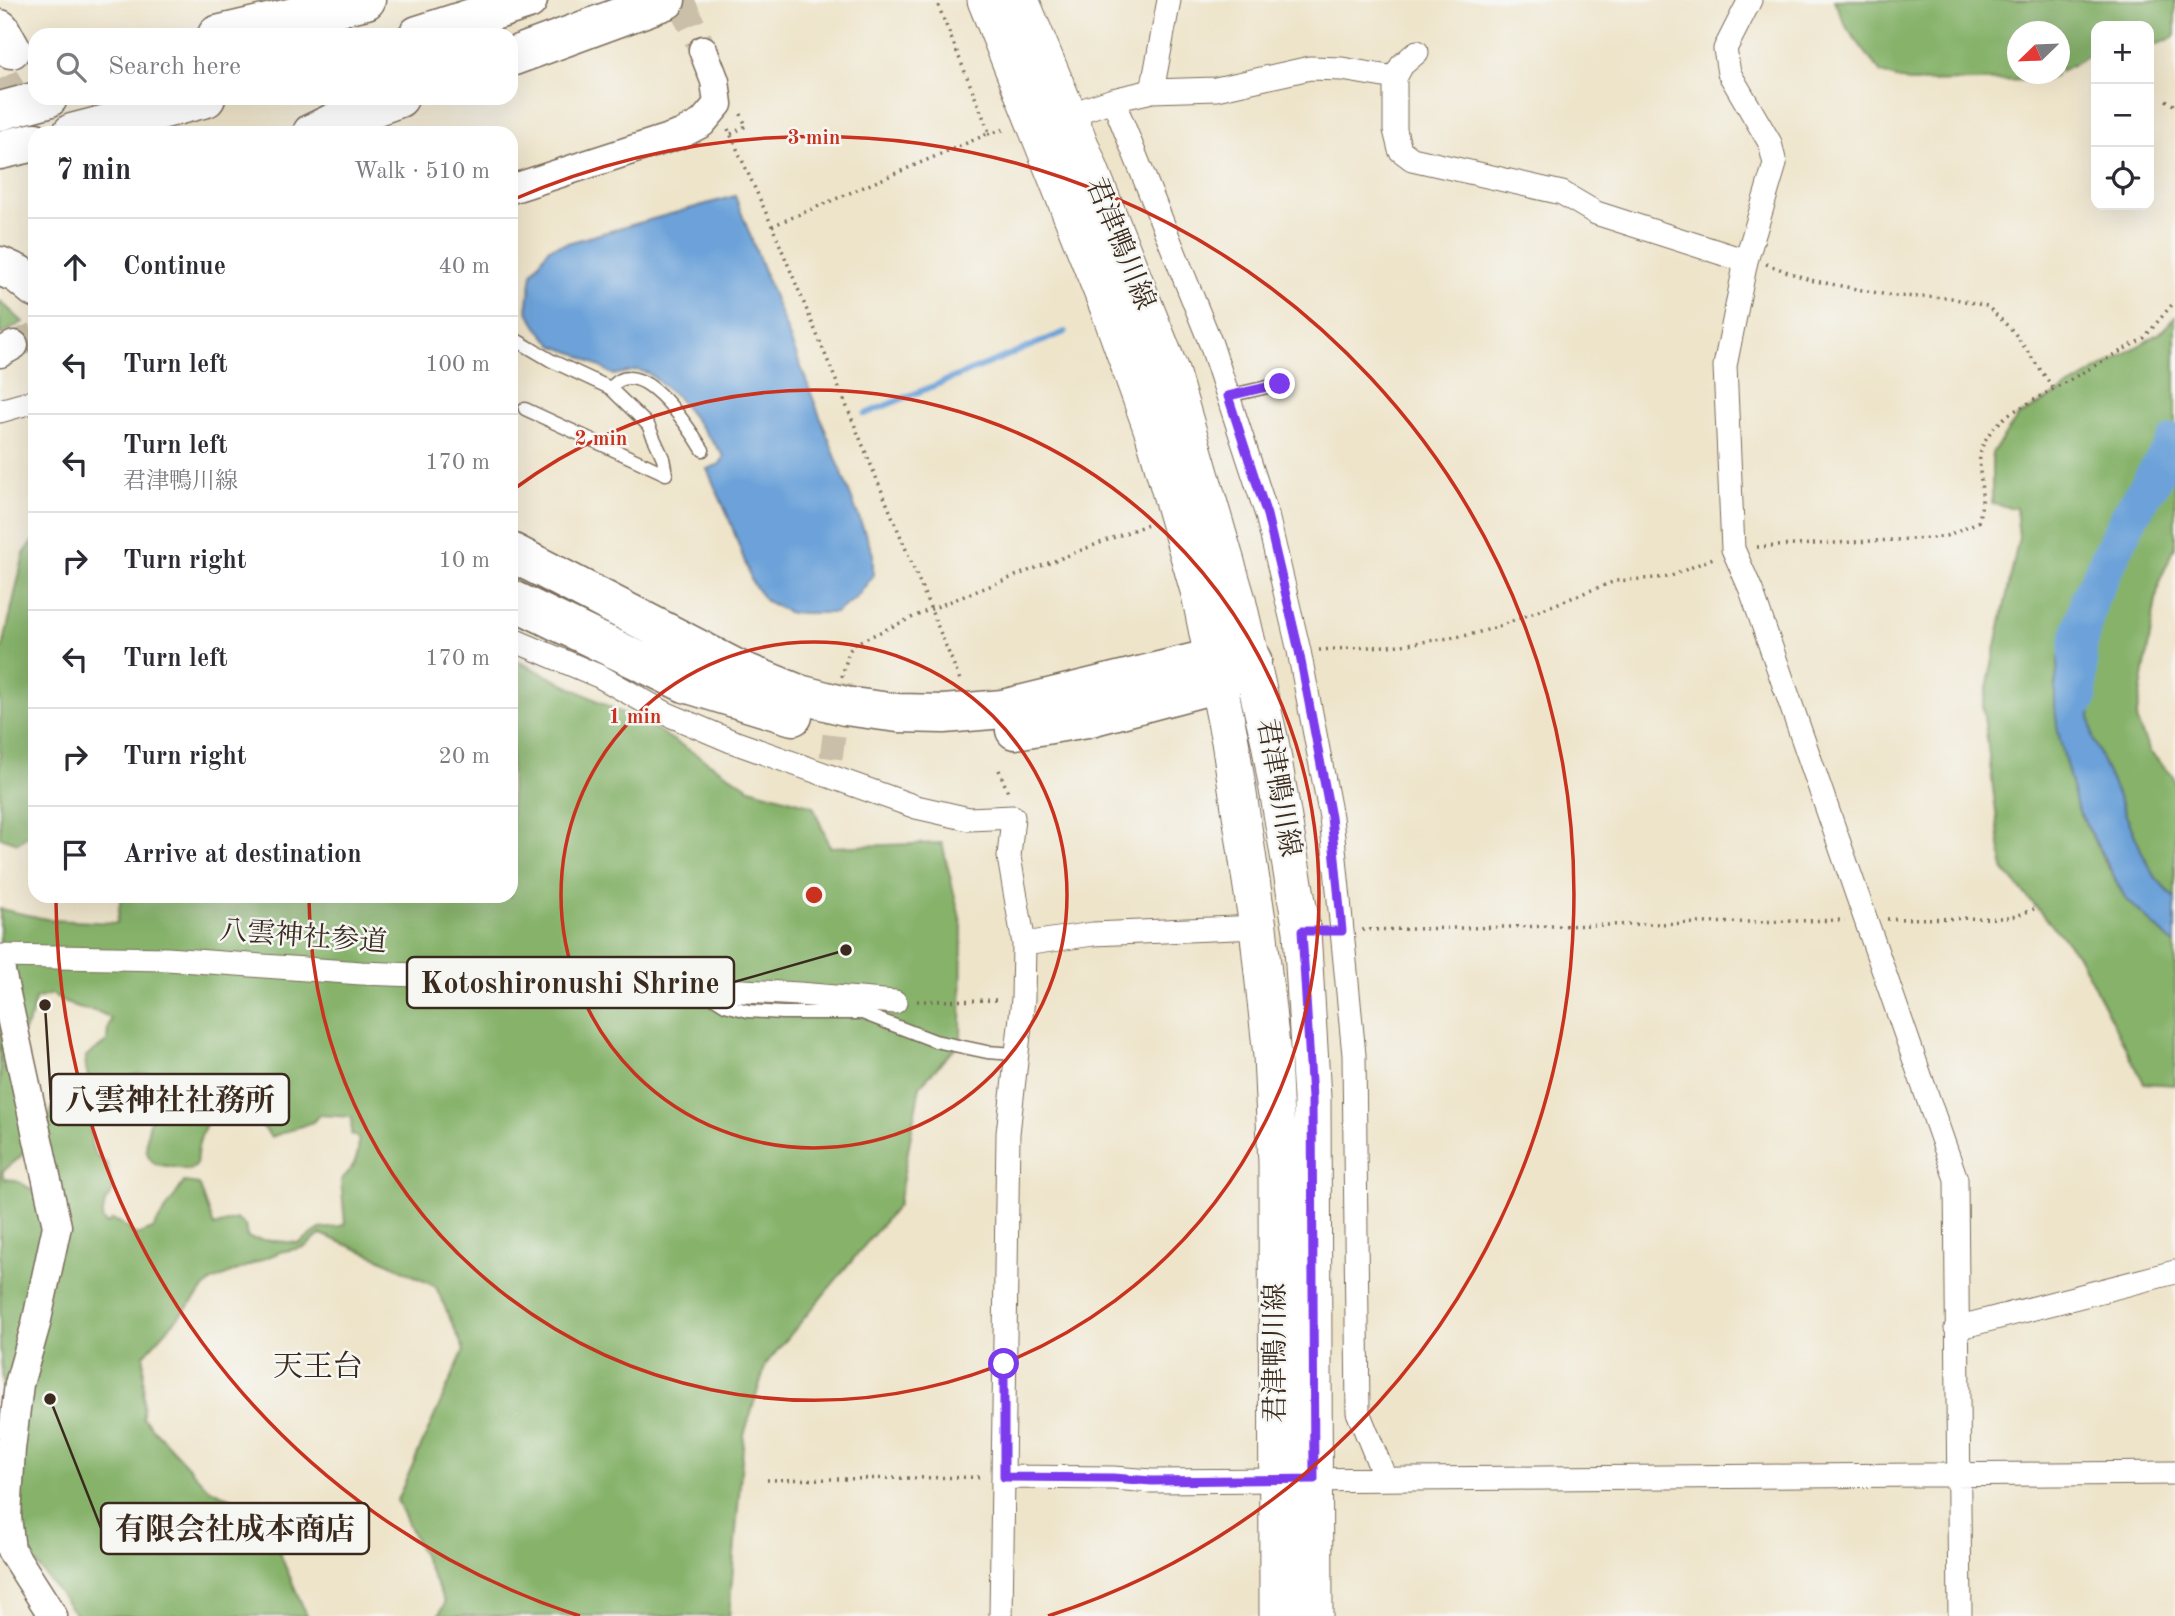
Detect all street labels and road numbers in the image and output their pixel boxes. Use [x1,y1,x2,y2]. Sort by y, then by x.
street label: 君津鴨川線 [1080,173,1161,314]
street label: 君津鴨川線 [1251,716,1306,859]
street label: 八雲神社参道 [218,915,388,958]
street label: 君津鴨川線 [1260,1283,1291,1423]

